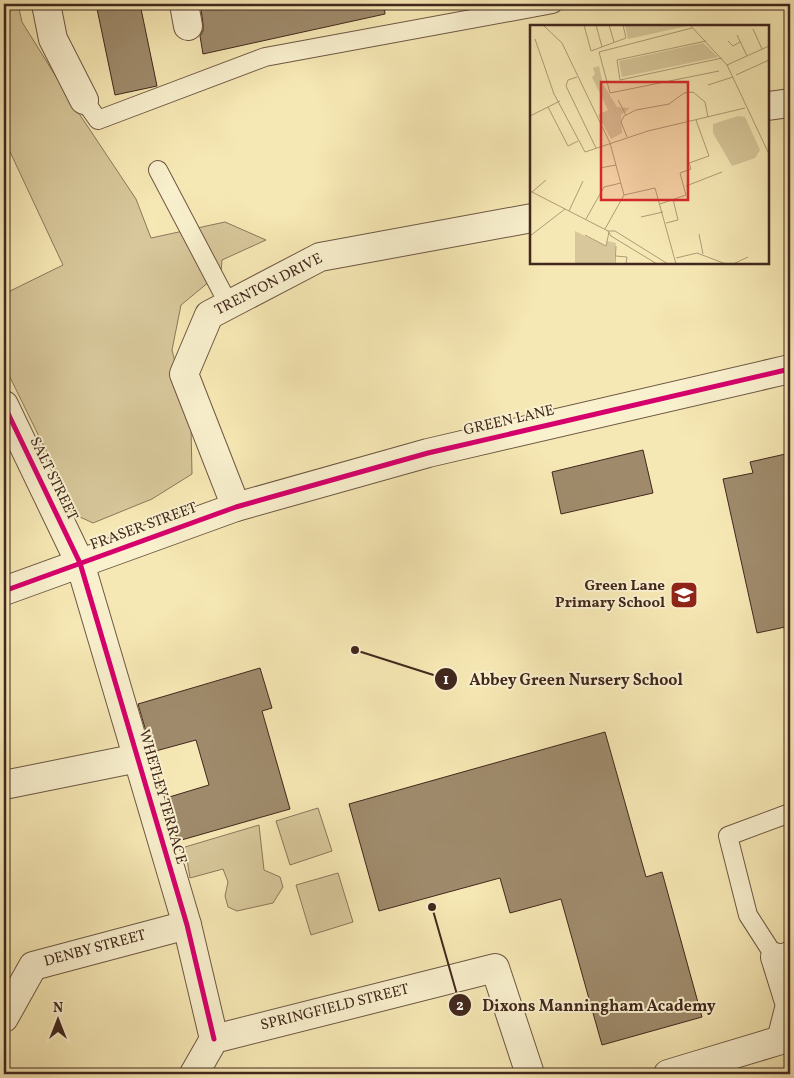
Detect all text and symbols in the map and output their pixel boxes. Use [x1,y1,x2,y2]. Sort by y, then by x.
inset map [530,25,769,264]
street label: TRENTON DRIVE [212,249,326,321]
street label: GREEN LANE [462,400,556,442]
street label: SALT STREET [24,434,82,525]
street label: FRASER STREET [87,498,201,556]
place label: Green Lane Primary School [555,576,665,614]
school or university icon: Green Lane Primary School [669,580,699,610]
callout: Abbey Green Nursery School [433,663,693,694]
text: 1 [443,670,449,691]
text: Abbey Green Nursery School [469,670,683,692]
street label: WHETLEY TERRACE [133,727,191,867]
street label: DENBY STREET [42,925,149,973]
street label: SPRINGFIELD STREET [258,979,412,1037]
callout: Dixons Manningham Academy [447,989,725,1020]
north arrow [32,996,82,1046]
text: 2 [456,996,464,1017]
text: Dixons Manningham Academy [482,996,716,1018]
text: N [53,999,63,1018]

